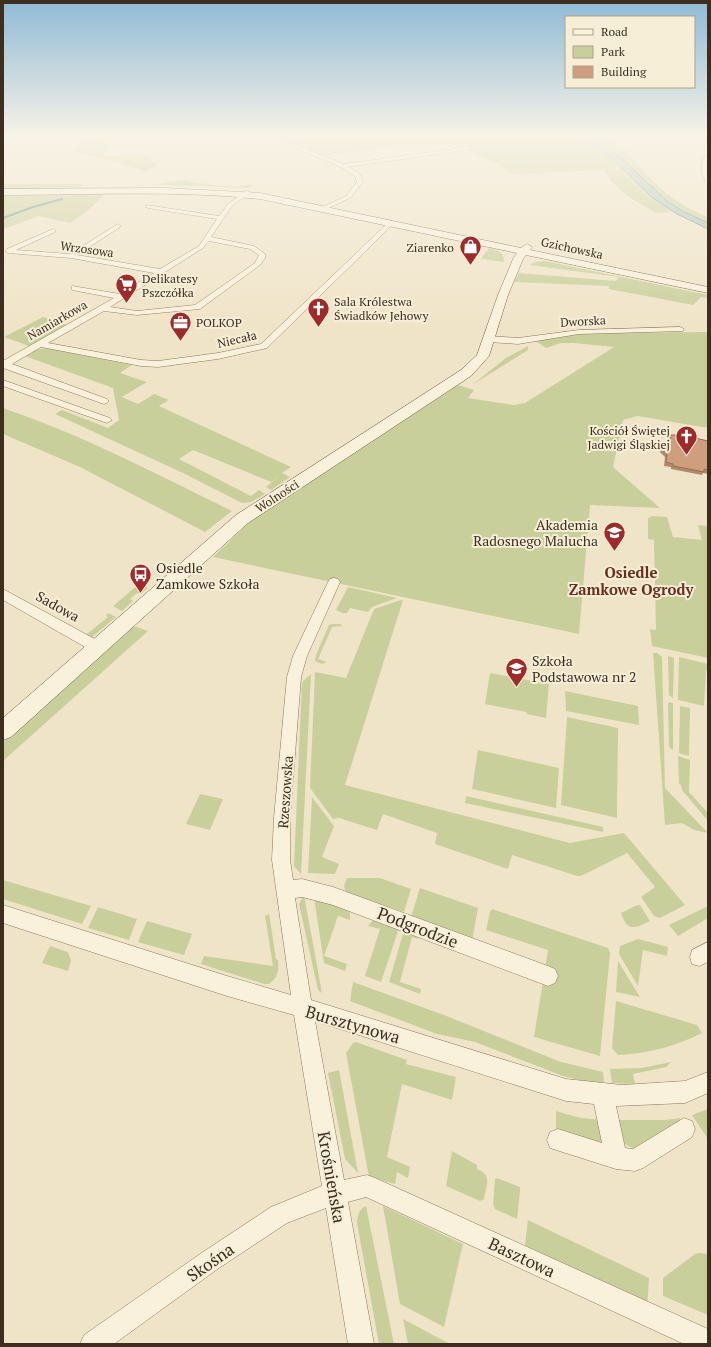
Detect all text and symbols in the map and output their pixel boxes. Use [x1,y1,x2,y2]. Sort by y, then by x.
legend [565,16,695,88]
text: Road [601,24,628,39]
text: Park [601,44,626,59]
text: Building [601,64,647,79]
shop icon: Ziarenko [457,234,483,267]
street label: Gzichowska [540,234,604,262]
street label: Wrzosowa [59,238,115,260]
place label: Ziarenko [407,240,454,255]
place label: Delikatesy Pszczółka [142,271,199,300]
supermarket icon: Delikatesy Pszczółka [114,272,140,305]
place label: Sala Królestwa Świadków Jehowy [334,294,429,323]
church icon: Sala Królestwa Świadków Jehowy [306,295,332,328]
street label: Namiarkowa [24,297,90,343]
office icon: POLKOP [168,309,194,342]
street label: Dworska [560,312,606,330]
place label: POLKOP [196,315,242,330]
street label: Niecała [216,327,258,351]
place label: Kościół Świętej Jadwigi Śląskiej [587,423,670,452]
church icon: Kościół Świętej Jadwigi Śląskiej [673,424,699,457]
street label: Wolności [252,476,302,516]
place label: Akademia Radosnego Malucha [473,515,598,550]
school or university icon: Akademia Radosnego Malucha [601,519,627,552]
place label: Osiedle Zamkowe Szkoła [156,558,260,593]
bus stop icon: Osiedle Zamkowe Szkoła [128,562,154,595]
district label: Osiedle Zamkowe Ogrody [569,562,694,599]
street label: Sadowa [33,586,83,626]
place label: Szkoła Podstawowa nr 2 [532,651,637,686]
school or university icon: Szkoła Podstawowa nr 2 [503,655,529,688]
street label: Rzeszowska [273,755,297,829]
street label: Podgrodzie [374,901,462,953]
street label: Bursztynowa [303,1000,403,1049]
street label: Krośnieńska [313,1129,351,1225]
street label: Basztowa [485,1232,559,1283]
street label: Skośna [182,1237,239,1287]

